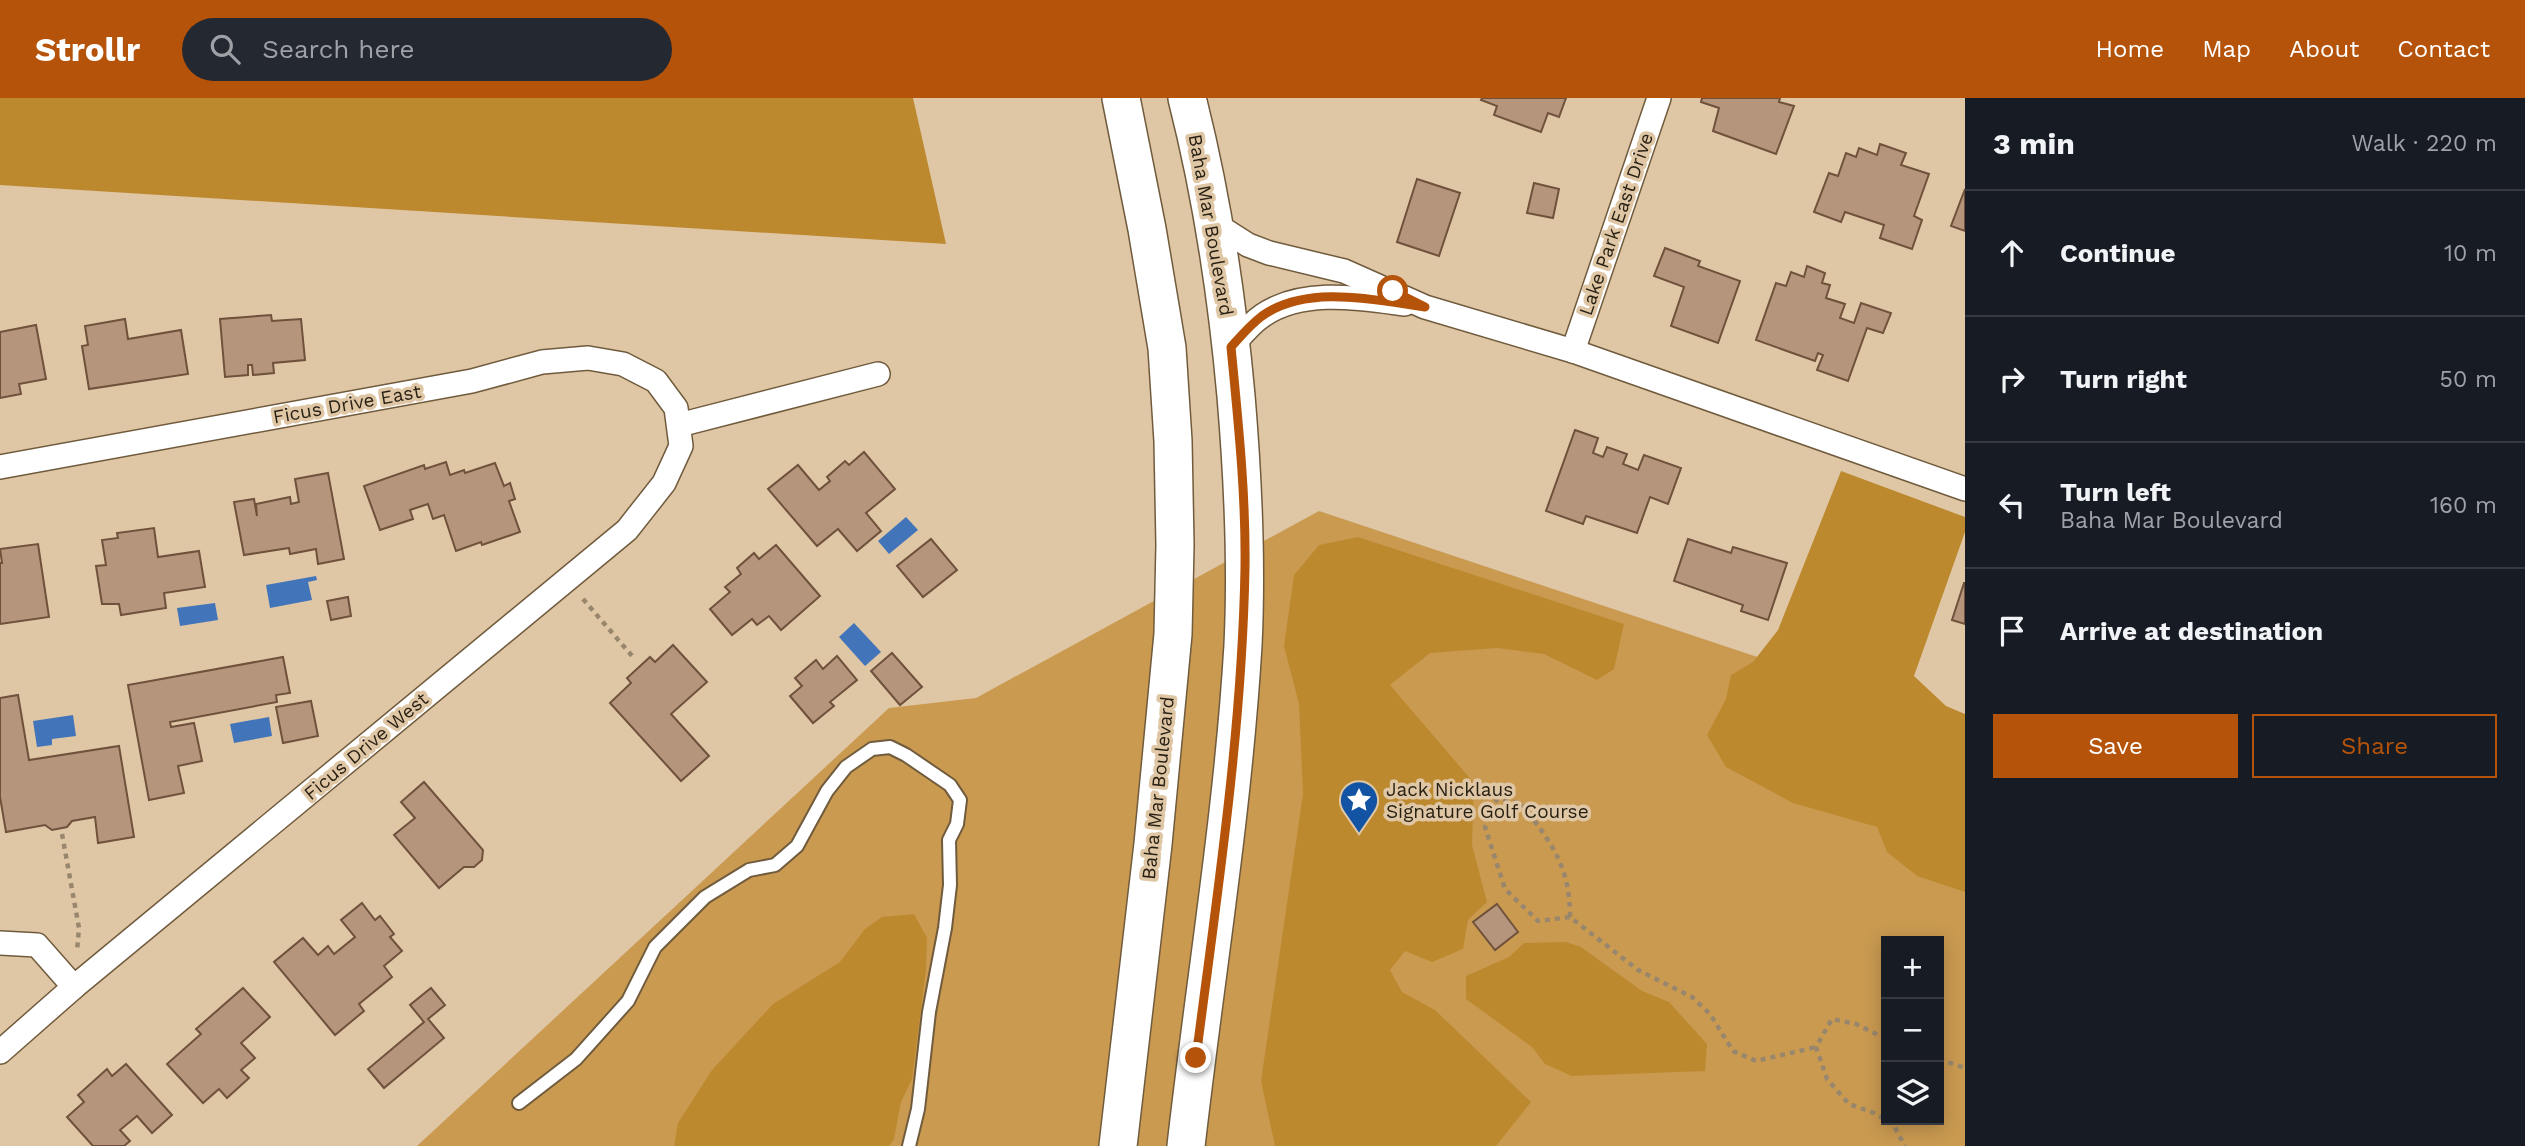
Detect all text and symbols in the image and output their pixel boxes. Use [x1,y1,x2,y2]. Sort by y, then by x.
search box [182,18,672,81]
text: Strollr [35,30,140,69]
icon: search [206,30,244,68]
text: Search here [262,34,415,64]
text: Home [2096,35,2164,63]
text: Map [2202,35,2251,63]
text: About [2289,35,2359,63]
text: Contact [2397,35,2490,63]
text: 3 min [1993,126,2075,161]
street label: Lake Park East Drive [1574,130,1658,318]
text: Walk · 220 m [2351,130,2497,157]
street label: Baha Mar Boulevard [1184,132,1238,318]
icon: ahead [1993,234,2031,272]
text: Continue [2060,238,2176,268]
text: 10 m [2444,240,2497,267]
route start [1377,275,1408,306]
icon: right [1993,360,2031,398]
text: Turn right [2060,364,2187,394]
text: 50 m [2440,366,2497,393]
street label: Ficus Drive East [271,380,423,428]
text: Turn left [2060,477,2171,507]
icon: left [1993,486,2031,524]
text: 160 m [2430,492,2497,519]
text: Baha Mar Boulevard [2060,507,2283,534]
icon: arrive [1993,612,2031,650]
text: Arrive at destination [2060,616,2323,646]
street label: Ficus Drive West [299,687,433,805]
street label: Baha Mar Boulevard [1137,695,1179,881]
button: Save [1993,714,2238,778]
button: Share [2252,714,2497,778]
place label: Jack Nicklaus Signature Golf Course [1386,778,1589,823]
place icon: Jack Nicklaus Signature Golf Course [1338,779,1380,834]
map controls [1881,936,1944,1125]
button: + [1881,936,1944,999]
button: − [1881,999,1944,1062]
route end [1180,1042,1211,1073]
button: layers [1881,1062,1944,1125]

